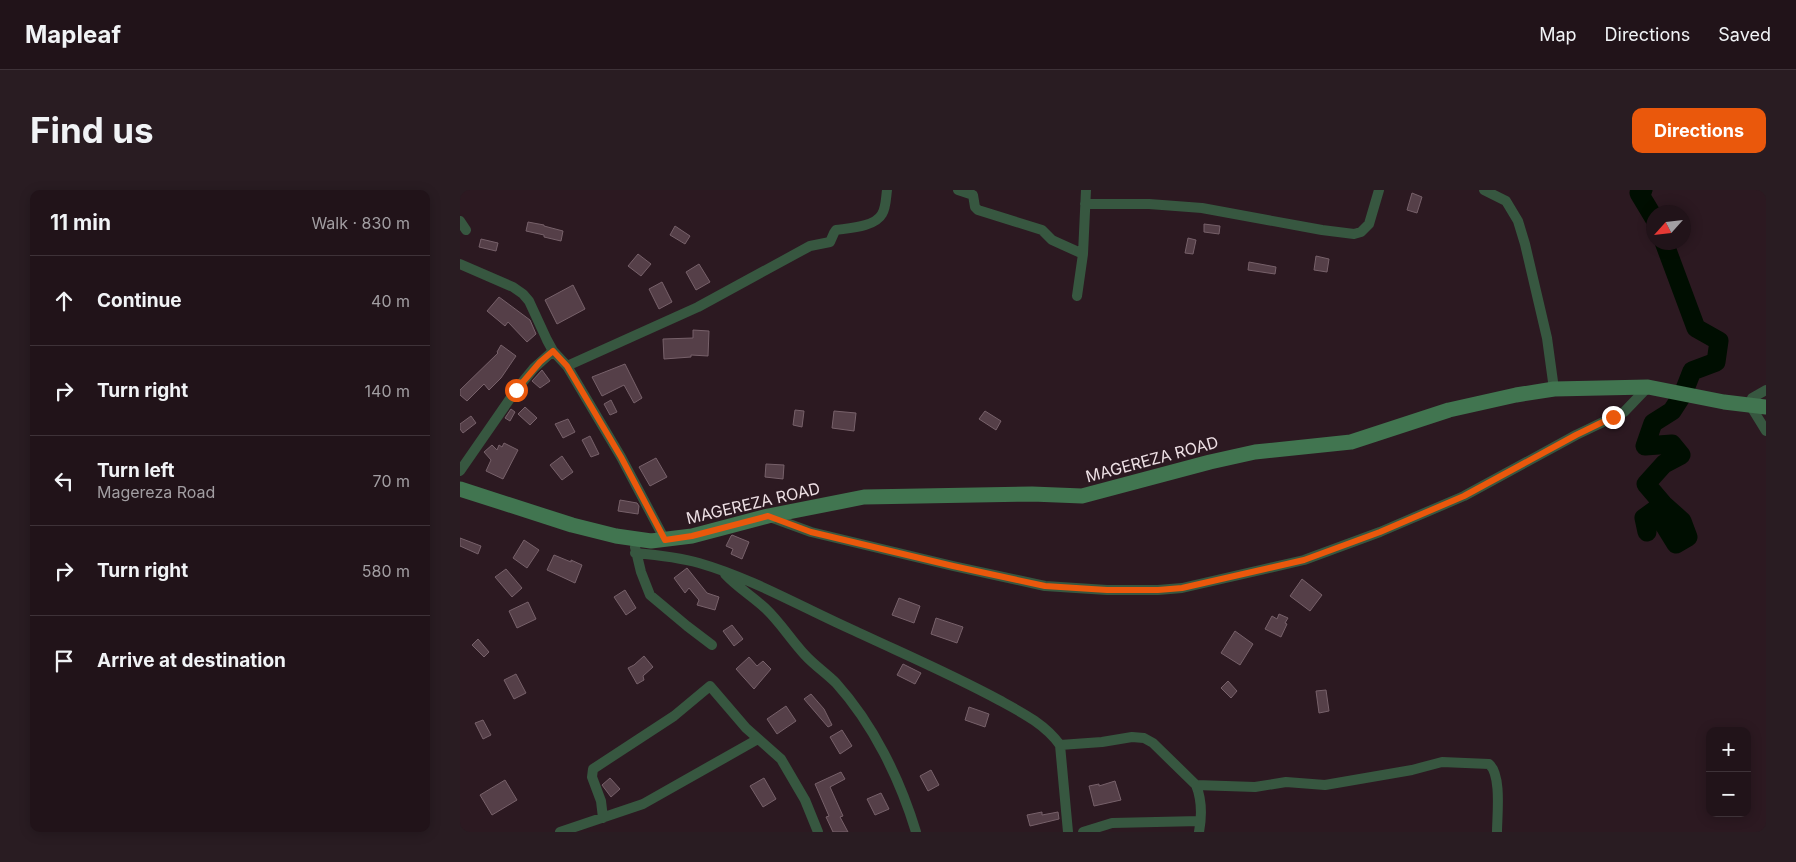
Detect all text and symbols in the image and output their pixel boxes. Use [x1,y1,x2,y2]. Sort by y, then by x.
text: Mapleaf [25,20,121,49]
text: Map [1539,24,1577,45]
text: Directions [1605,24,1690,45]
text: Saved [1718,24,1771,45]
button: Directions [1632,108,1766,153]
text: Find us [30,109,154,151]
north arrow [1646,205,1691,250]
text: 11 min [50,210,111,235]
text: Walk · 830 m [311,213,410,233]
icon: ahead [50,287,78,315]
text: Continue [97,289,182,312]
text: 40 m [371,291,410,311]
icon: right [50,377,78,405]
text: Turn right [97,379,188,402]
route start [505,379,528,402]
text: 140 m [365,381,410,401]
route end [1602,406,1625,429]
street label: MAGEREZA ROAD [1083,432,1221,486]
text: Turn left [97,459,175,482]
icon: left [50,467,78,495]
text: 70 m [373,471,410,491]
street label: MAGEREZA ROAD [684,478,822,528]
text: Magereza Road [97,482,215,502]
icon: right [50,557,78,585]
text: Turn right [97,559,188,582]
text: 580 m [362,561,410,581]
icon: arrive [50,647,78,675]
text: Arrive at destination [97,649,286,672]
map controls [1706,727,1751,817]
button: + [1706,727,1751,772]
button: − [1706,772,1751,817]

